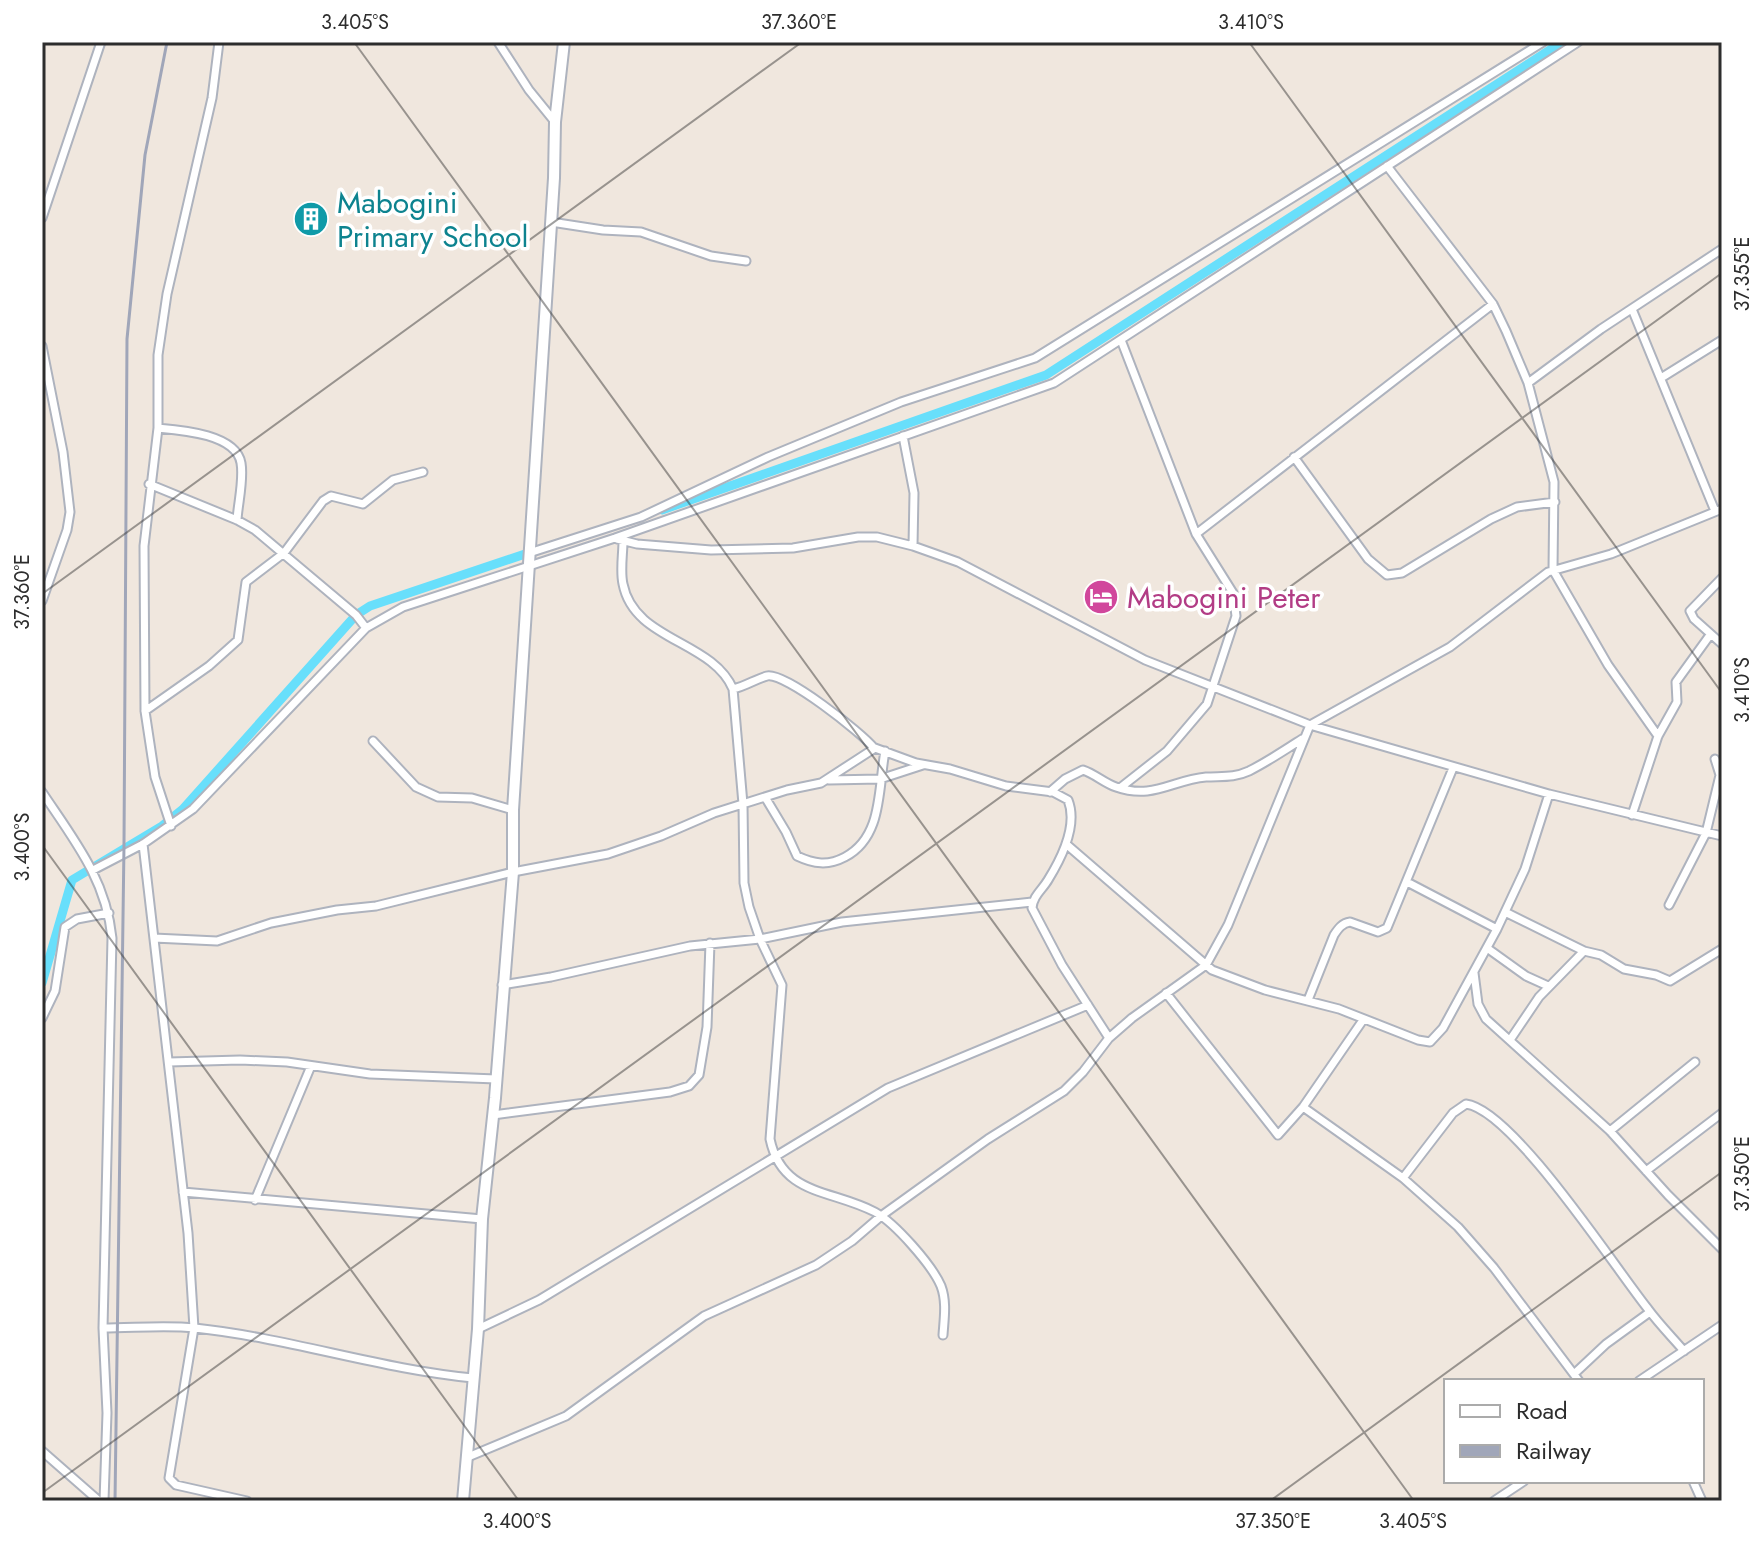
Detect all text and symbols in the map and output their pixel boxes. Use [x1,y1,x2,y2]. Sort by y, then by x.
text: 3.405°S [321,8,389,37]
text: 37.360°E [761,8,837,37]
text: 3.410°S [1218,8,1284,37]
place label: Mabogini Primary School [337,181,528,258]
building icon: Mabogini Primary School [292,200,330,238]
text: 37.355°E [1728,236,1757,312]
text: 37.360°E [8,554,37,630]
place label: Mabogini Peter [1127,576,1321,619]
hotel icon: Mabogini Peter [1082,578,1120,616]
text: 3.410°S [1728,657,1757,723]
text: 3.400°S [8,813,37,881]
text: 37.350°E [1728,1136,1757,1212]
legend [1444,1379,1704,1483]
text: Road [1516,1393,1568,1428]
text: Railway [1516,1433,1591,1468]
text: 3.400°S [483,1507,551,1536]
text: 37.350°E [1235,1507,1311,1536]
text: 3.405°S [1379,1507,1447,1536]

